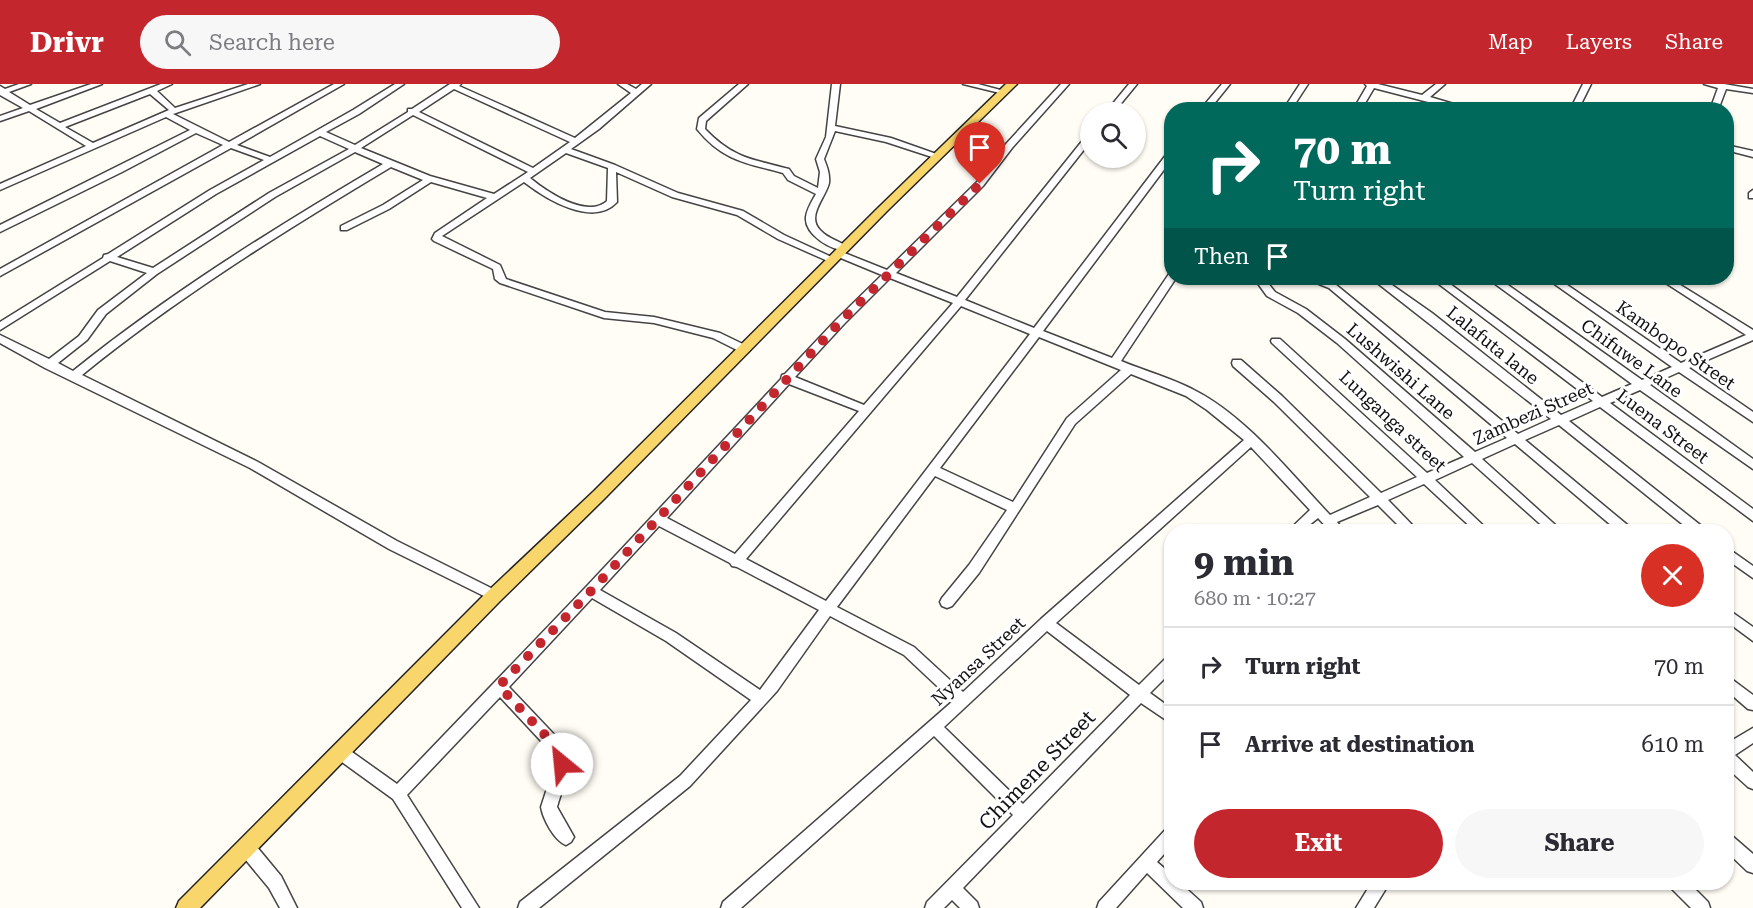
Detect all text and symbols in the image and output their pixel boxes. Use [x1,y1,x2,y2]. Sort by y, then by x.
search box [140,15,560,69]
text: Drivr [30,26,104,59]
icon: search [161,26,194,59]
text: Search here [209,30,335,55]
text: Map [1488,30,1533,54]
text: Layers [1566,30,1632,54]
text: Share [1665,30,1723,54]
map controls [1080,102,1146,168]
button: search [1080,102,1146,168]
pin [954,122,1005,184]
text: 70 m [1293,125,1391,174]
icon: right [1194,126,1272,204]
icon: arrive [963,131,996,164]
text: Turn right [1293,175,1426,207]
icon: arrive [1261,240,1294,273]
text: Then [1194,244,1249,269]
street label: Kambopo Street [1612,296,1740,394]
street label: Lalafuta lane [1443,301,1543,389]
street label: Chifuwe Lane [1577,314,1687,402]
street label: Lushwishi Lane [1343,318,1459,424]
street label: Lunganga street [1335,366,1451,476]
street label: Zambezi Street [1470,377,1596,449]
street label: Luena Street [1613,385,1713,468]
text: 9 min [1194,542,1294,584]
button: close [1641,544,1704,607]
text: 680 m · 10:27 [1194,586,1316,610]
street label: Nyansa Street [927,612,1029,710]
icon: right [1194,650,1227,683]
text: Turn right [1245,654,1360,679]
text: 70 m [1654,654,1704,679]
street label: Chimene Street [974,705,1100,835]
icon: arrive [1194,728,1227,761]
position arrow [530,732,594,796]
text: Arrive at destination [1245,732,1474,757]
text: 610 m [1641,732,1704,757]
button: Exit [1194,809,1443,878]
button: Share [1455,809,1704,878]

